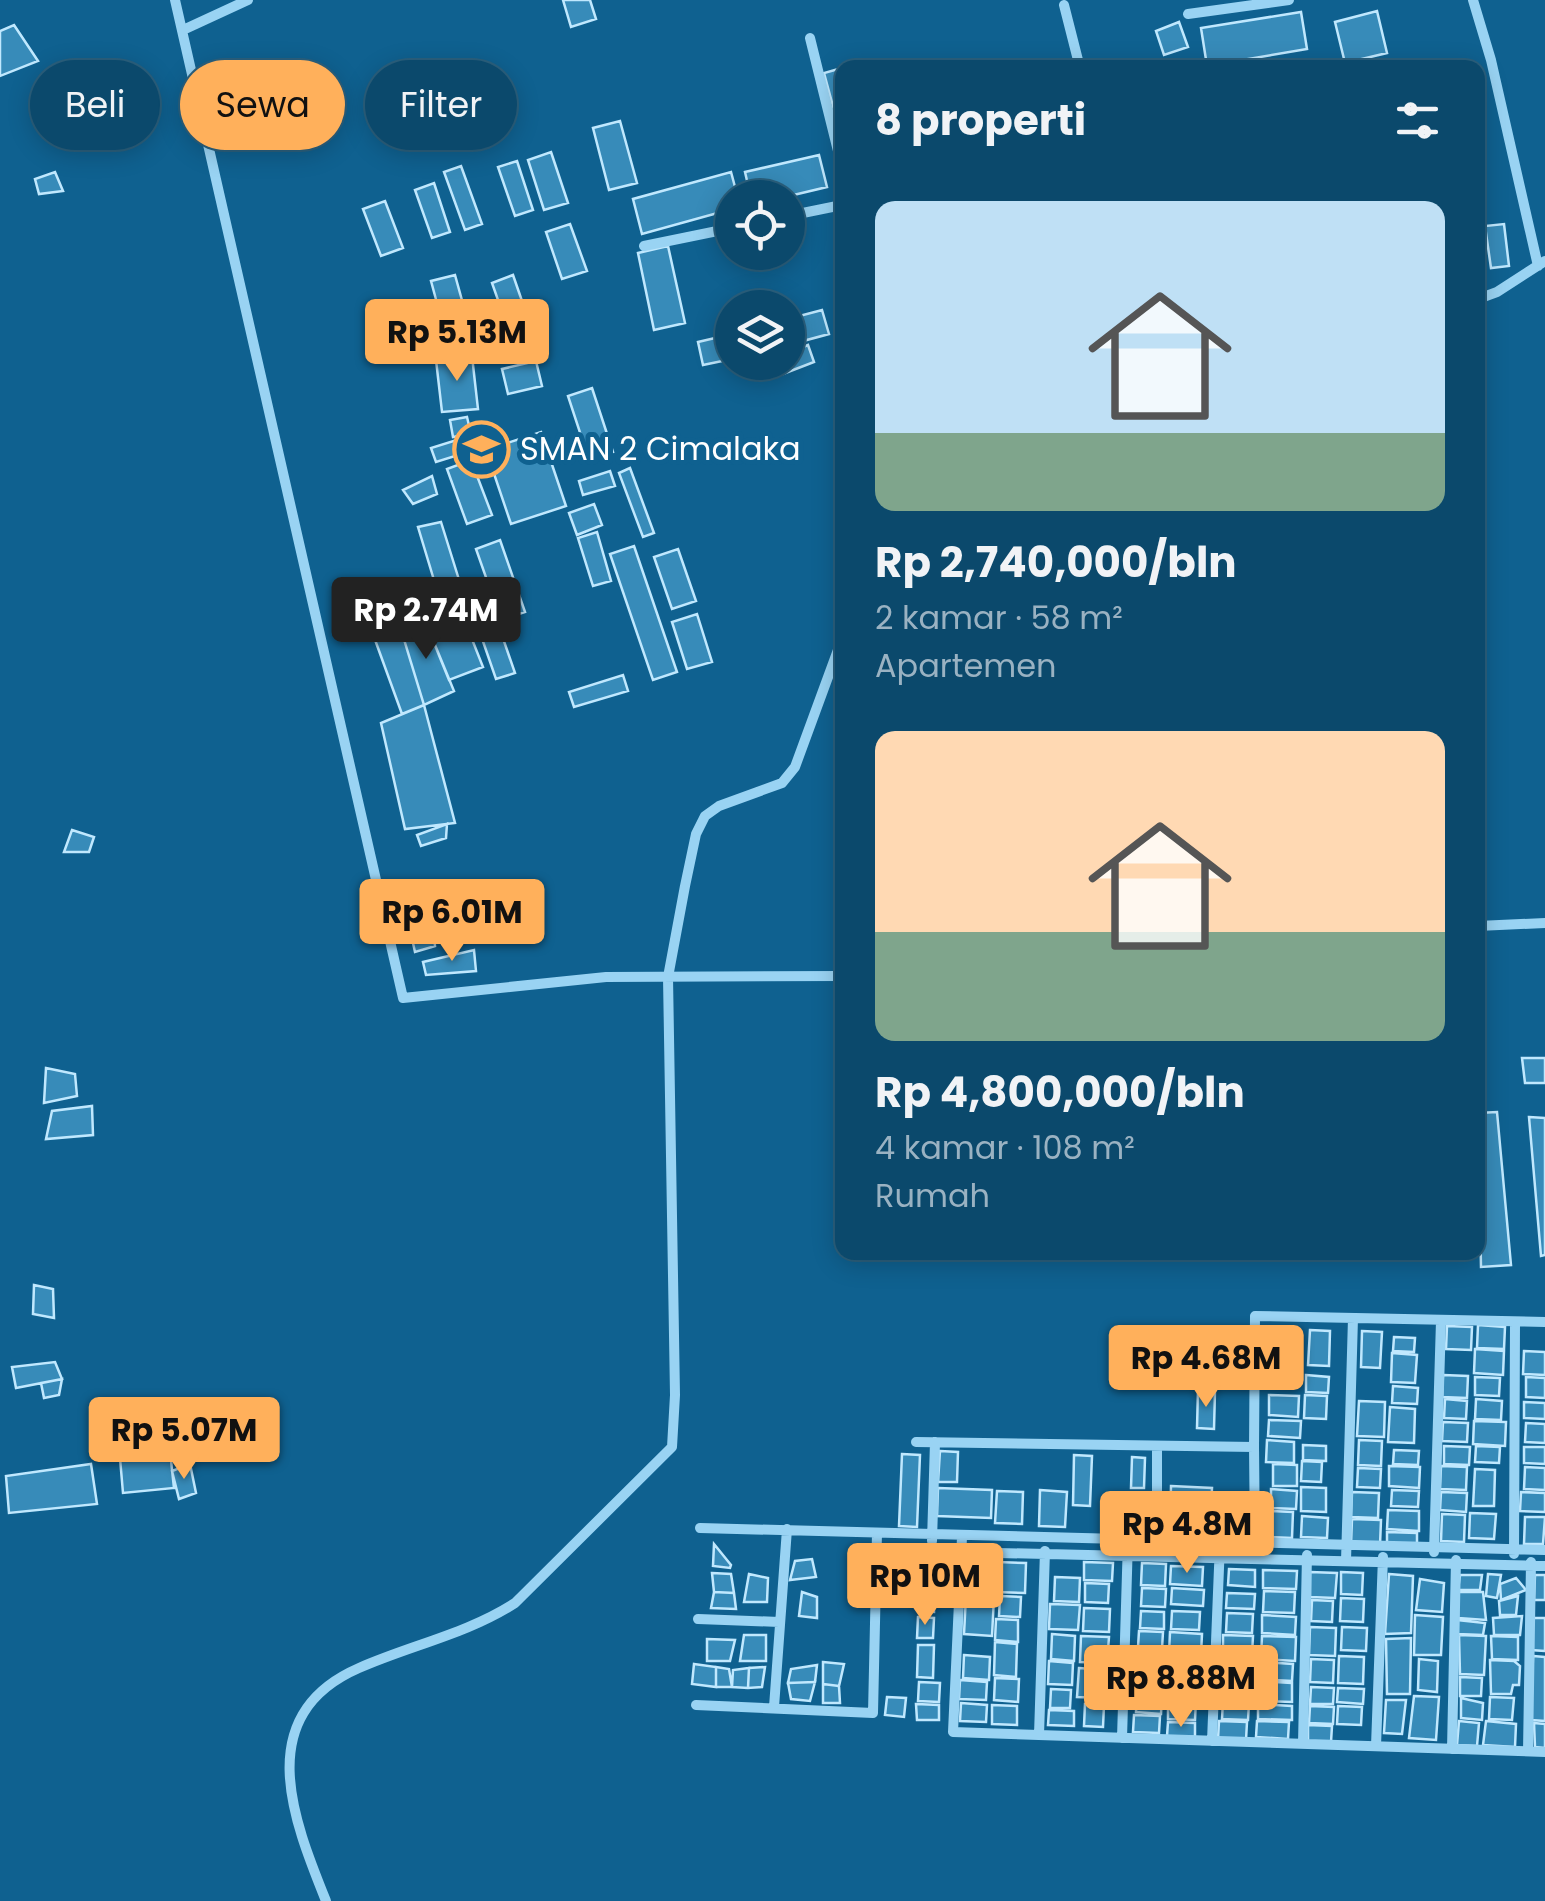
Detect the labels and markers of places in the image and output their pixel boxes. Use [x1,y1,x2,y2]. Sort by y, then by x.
pin: Rp 5.13M [354,299,560,384]
school or university icon: SMAN 2 Cimalaka [451,419,511,479]
place label: SMAN 2 Cimalaka [520,426,801,471]
pin: Rp 2.74M [323,577,529,662]
pin: Rp 6.01M [349,879,555,964]
pin: Rp 4.68M [1103,1325,1309,1410]
pin: Rp 5.07M [81,1397,287,1482]
pin: Rp 4.8M [1095,1491,1279,1576]
pin: Rp 10M [844,1543,1006,1628]
pin: Rp 8.88M [1078,1645,1284,1730]

